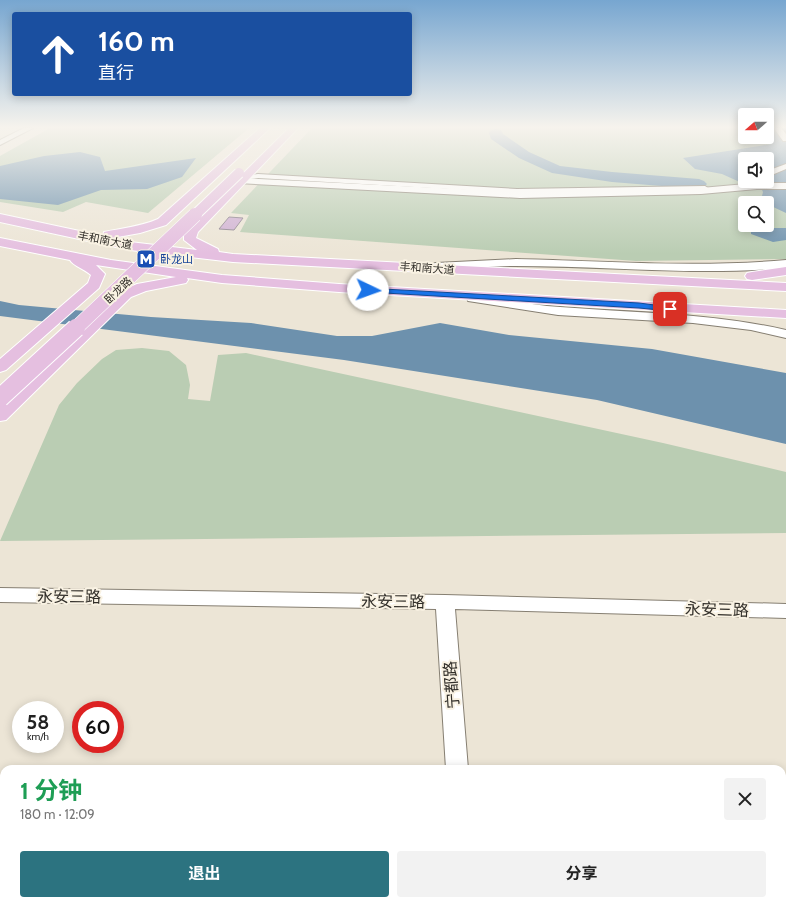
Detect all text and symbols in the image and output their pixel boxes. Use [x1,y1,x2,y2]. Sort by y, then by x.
text: 160 m [98,24,174,58]
icon: ahead [32,28,84,80]
text: 直行 [98,62,134,84]
north arrow [738,108,774,144]
map controls [738,108,774,232]
button: sound [738,152,774,188]
button: search [738,196,774,232]
street label: 丰和南大道 [77,228,133,252]
metro station icon: 卧龙山 [135,248,157,270]
place label: 卧龙山 [160,252,193,266]
street label: 丰和南大道 [399,259,455,277]
position arrow [347,269,389,311]
street label: 卧龙路 [101,274,135,306]
pin [653,292,687,326]
icon: arrive [659,298,681,320]
street label: 永安三路 [37,586,101,607]
street label: 永安三路 [361,591,425,612]
street label: 永安三路 [685,599,749,620]
street label: 宁都路 [440,660,463,710]
speed limit sign: 60 [72,701,124,753]
text: 58 [27,710,49,734]
text: km/h [27,730,49,743]
text: 1 分钟 [20,776,82,805]
button: close [724,778,766,820]
text: 180 m · 12:09 [20,806,95,822]
button: 退出 [20,851,389,897]
button: 分享 [397,851,766,897]

